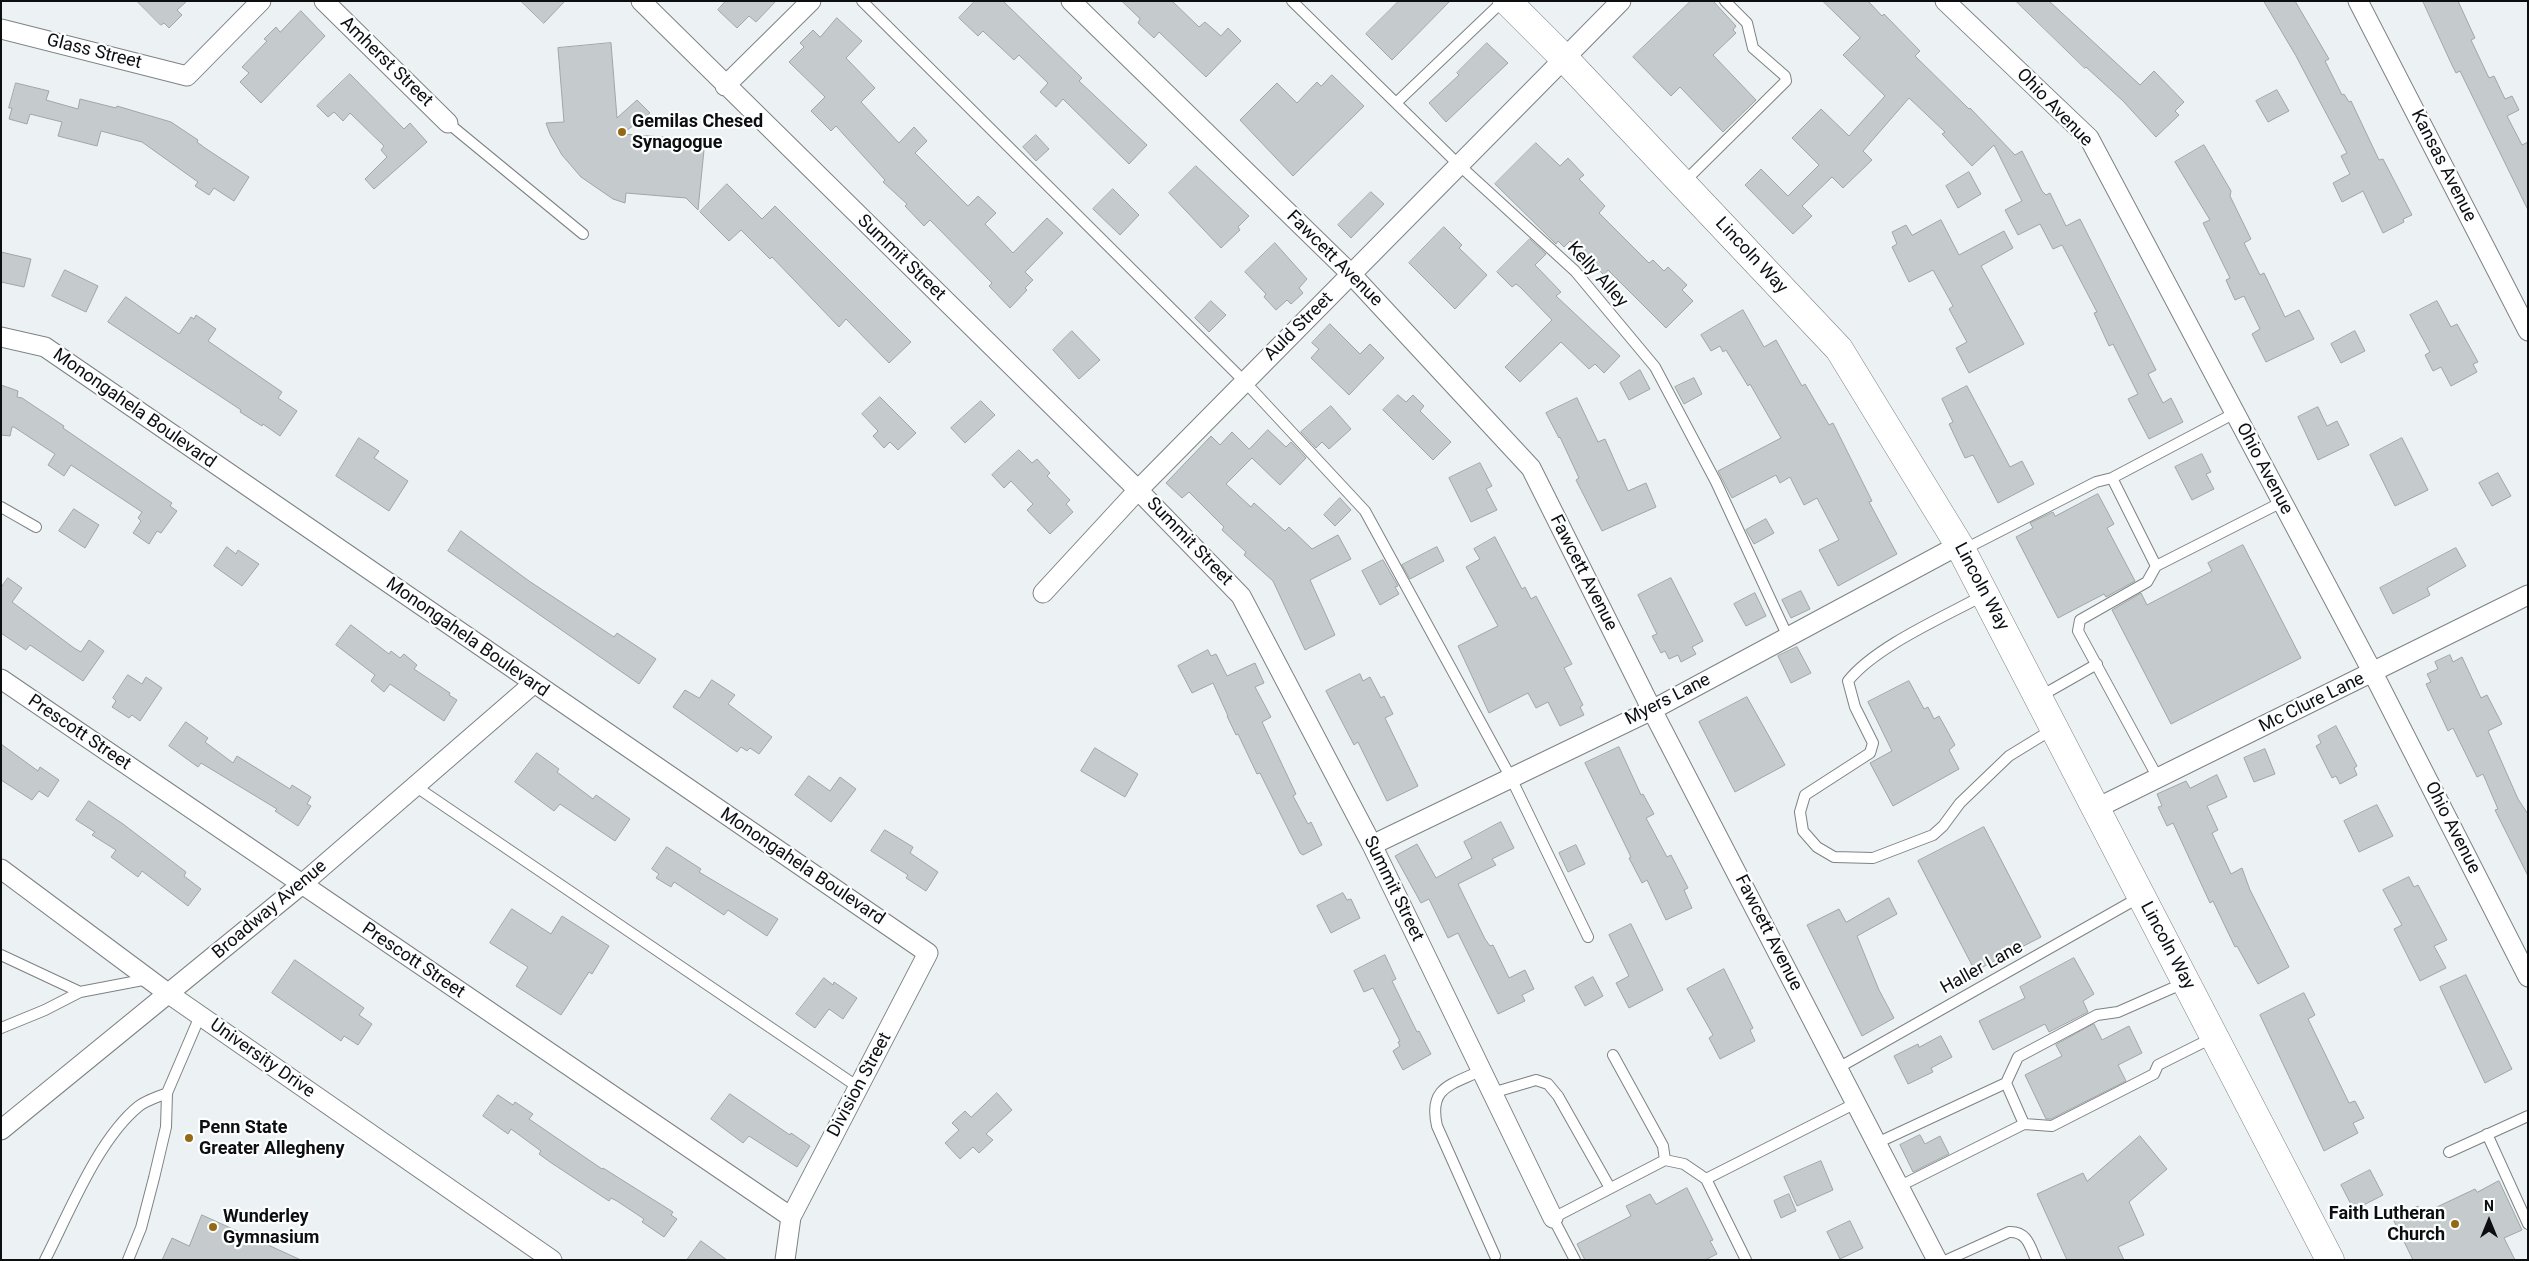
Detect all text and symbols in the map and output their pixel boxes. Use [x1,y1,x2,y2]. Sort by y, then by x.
street label: Amherst Street [335,12,437,112]
street label: Glass Street [44,30,144,74]
street label: Ohio Avenue [2011,64,2097,152]
street label: Kansas Avenue [2406,106,2480,226]
place label: Gemilas Chesed Synagogue [632,111,763,154]
marker: Gemilas Chesed Synagogue [616,126,628,138]
street label: Fawcett Avenue [1281,206,1387,312]
street label: Summit Street [852,210,950,306]
street label: Lincoln Way [1710,213,1792,299]
street label: Kelly Alley [1562,238,1632,312]
street label: Auld Street [1260,288,1338,366]
street label: Monongahela Boulevard [48,345,220,473]
street label: Ohio Avenue [2231,420,2297,518]
street label: Summit Street [1141,493,1237,591]
street label: Fawcett Avenue [1545,512,1621,634]
street label: Lincoln Way [1949,539,2013,635]
street label: Monongahela Boulevard [381,574,553,702]
street label: Mc Clure Lane [2256,668,2368,738]
street label: Myers Lane [1622,669,1714,731]
street label: Prescott Street [23,691,135,775]
street label: Ohio Avenue [2420,778,2484,878]
street label: Monongahela Boulevard [716,804,888,930]
street label: Summit Street [1358,833,1428,945]
street label: Broadway Avenue [209,856,331,964]
street label: Fawcett Avenue [1730,872,1806,994]
street label: Lincoln Way [2135,898,2199,994]
street label: Prescott Street [357,919,469,1003]
street label: Haller Lane [1937,937,2027,999]
street label: University Drive [205,1015,319,1103]
street label: Division Street [823,1029,897,1141]
place label: Penn State Greater Allegheny [199,1117,345,1160]
marker: Penn State Greater Allegheny [183,1132,195,1144]
north arrow [2464,1196,2514,1246]
text: N [2484,1198,2494,1214]
place label: Faith Lutheran Church [2329,1203,2445,1246]
place label: Wunderley Gymnasium [223,1206,319,1248]
marker: Faith Lutheran Church [2449,1218,2461,1230]
marker: Wunderley Gymnasium [207,1221,219,1233]

